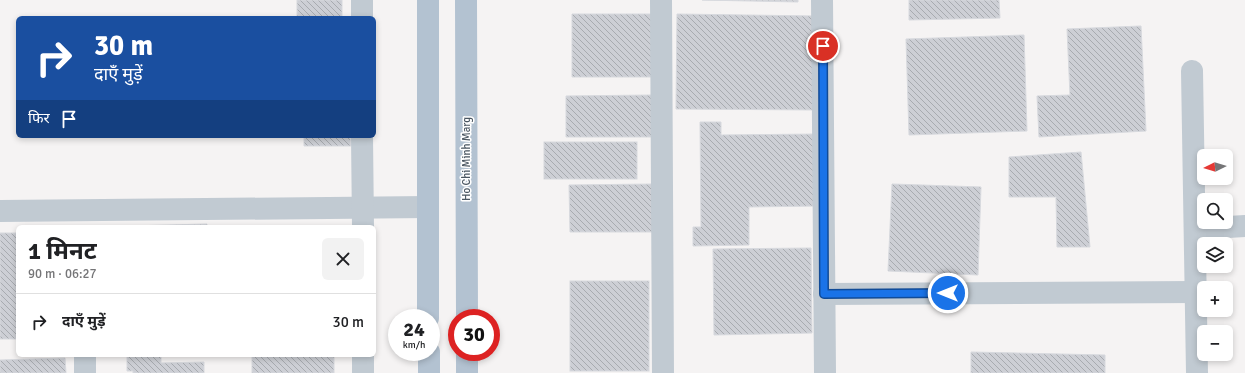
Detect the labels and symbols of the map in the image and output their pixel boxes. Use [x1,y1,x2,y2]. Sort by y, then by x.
pin [806,29,840,63]
street label: Ho Chi Minh Marg [460,117,473,201]
north arrow [1197,149,1233,185]
position arrow [927,272,969,314]
speed limit sign: 30 [448,309,500,361]

